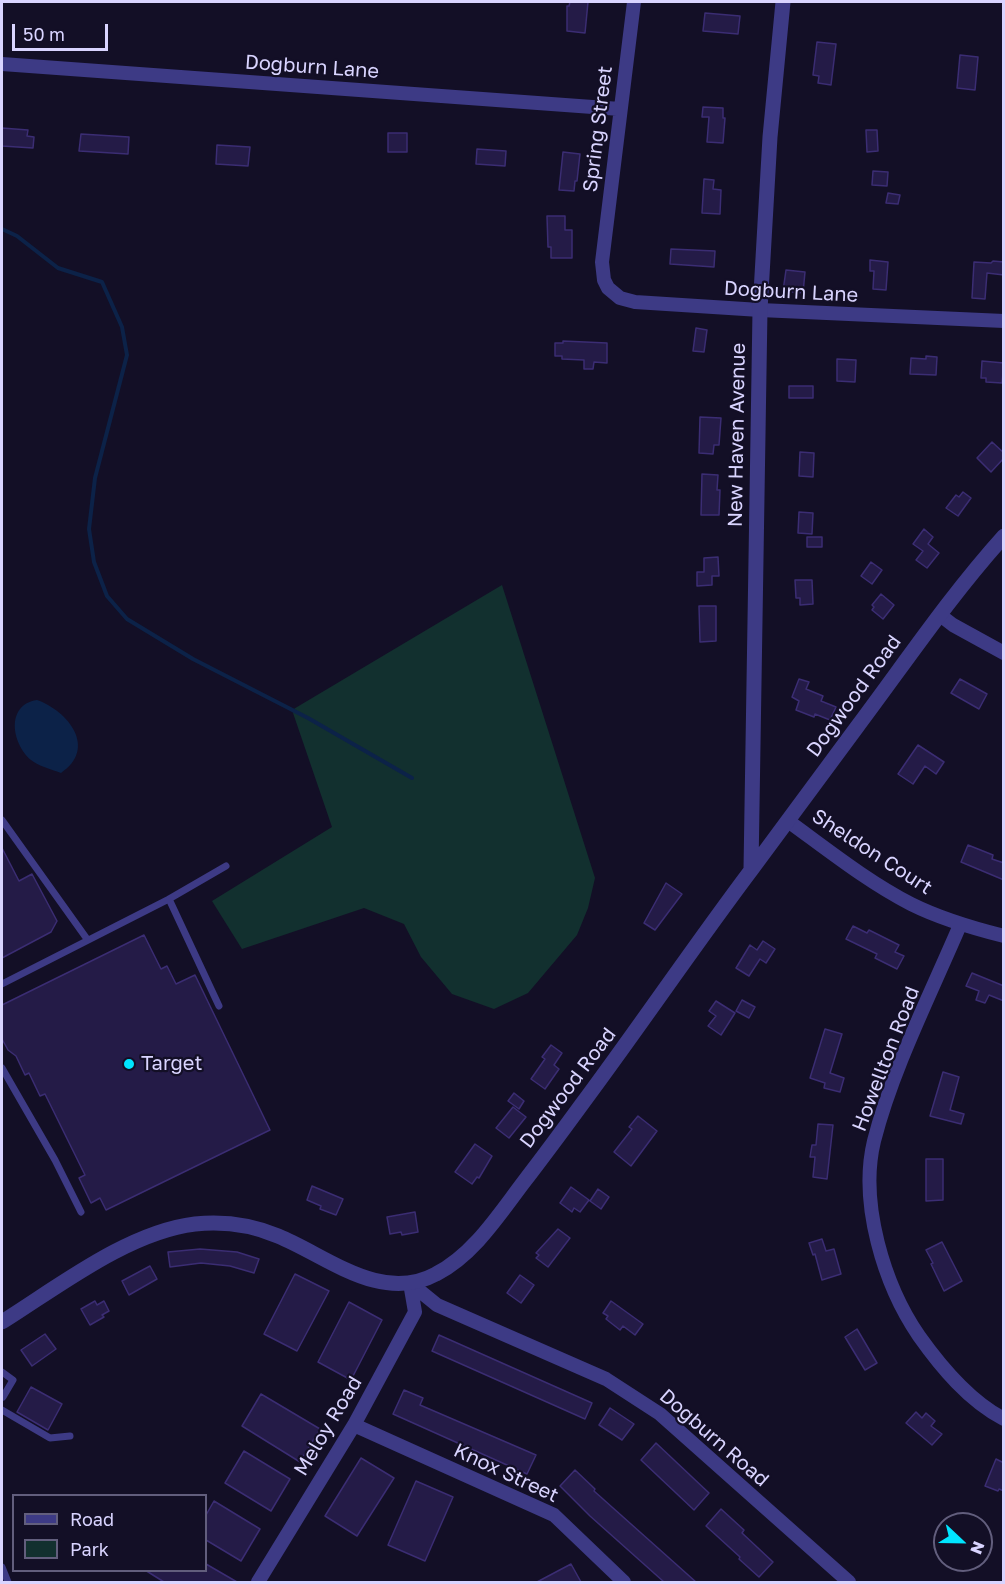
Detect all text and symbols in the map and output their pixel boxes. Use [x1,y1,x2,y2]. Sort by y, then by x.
scale bar [15,12,111,50]
text: 50 m [23,23,65,45]
street label: Dogburn Lane [244,50,380,84]
street label: Spring Street [578,64,618,194]
street label: Dogburn Lane [723,276,859,308]
street label: New Haven Avenue [723,343,751,527]
street label: Dogwood Road [802,630,906,762]
street label: Sheldon Court [807,804,937,900]
street label: Howellton Road [847,983,925,1135]
street label: Dogwood Road [515,1023,621,1153]
place label: Target [141,1052,202,1076]
marker: Target [122,1057,136,1071]
street label: Meloy Road [289,1372,367,1480]
street label: Dogburn Road [655,1384,773,1492]
street label: Knox Street [450,1438,562,1508]
legend [12,1494,207,1572]
text: Road [70,1508,114,1530]
north arrow [933,1512,993,1572]
text: Park [70,1538,109,1560]
text: N [966,1539,989,1557]

